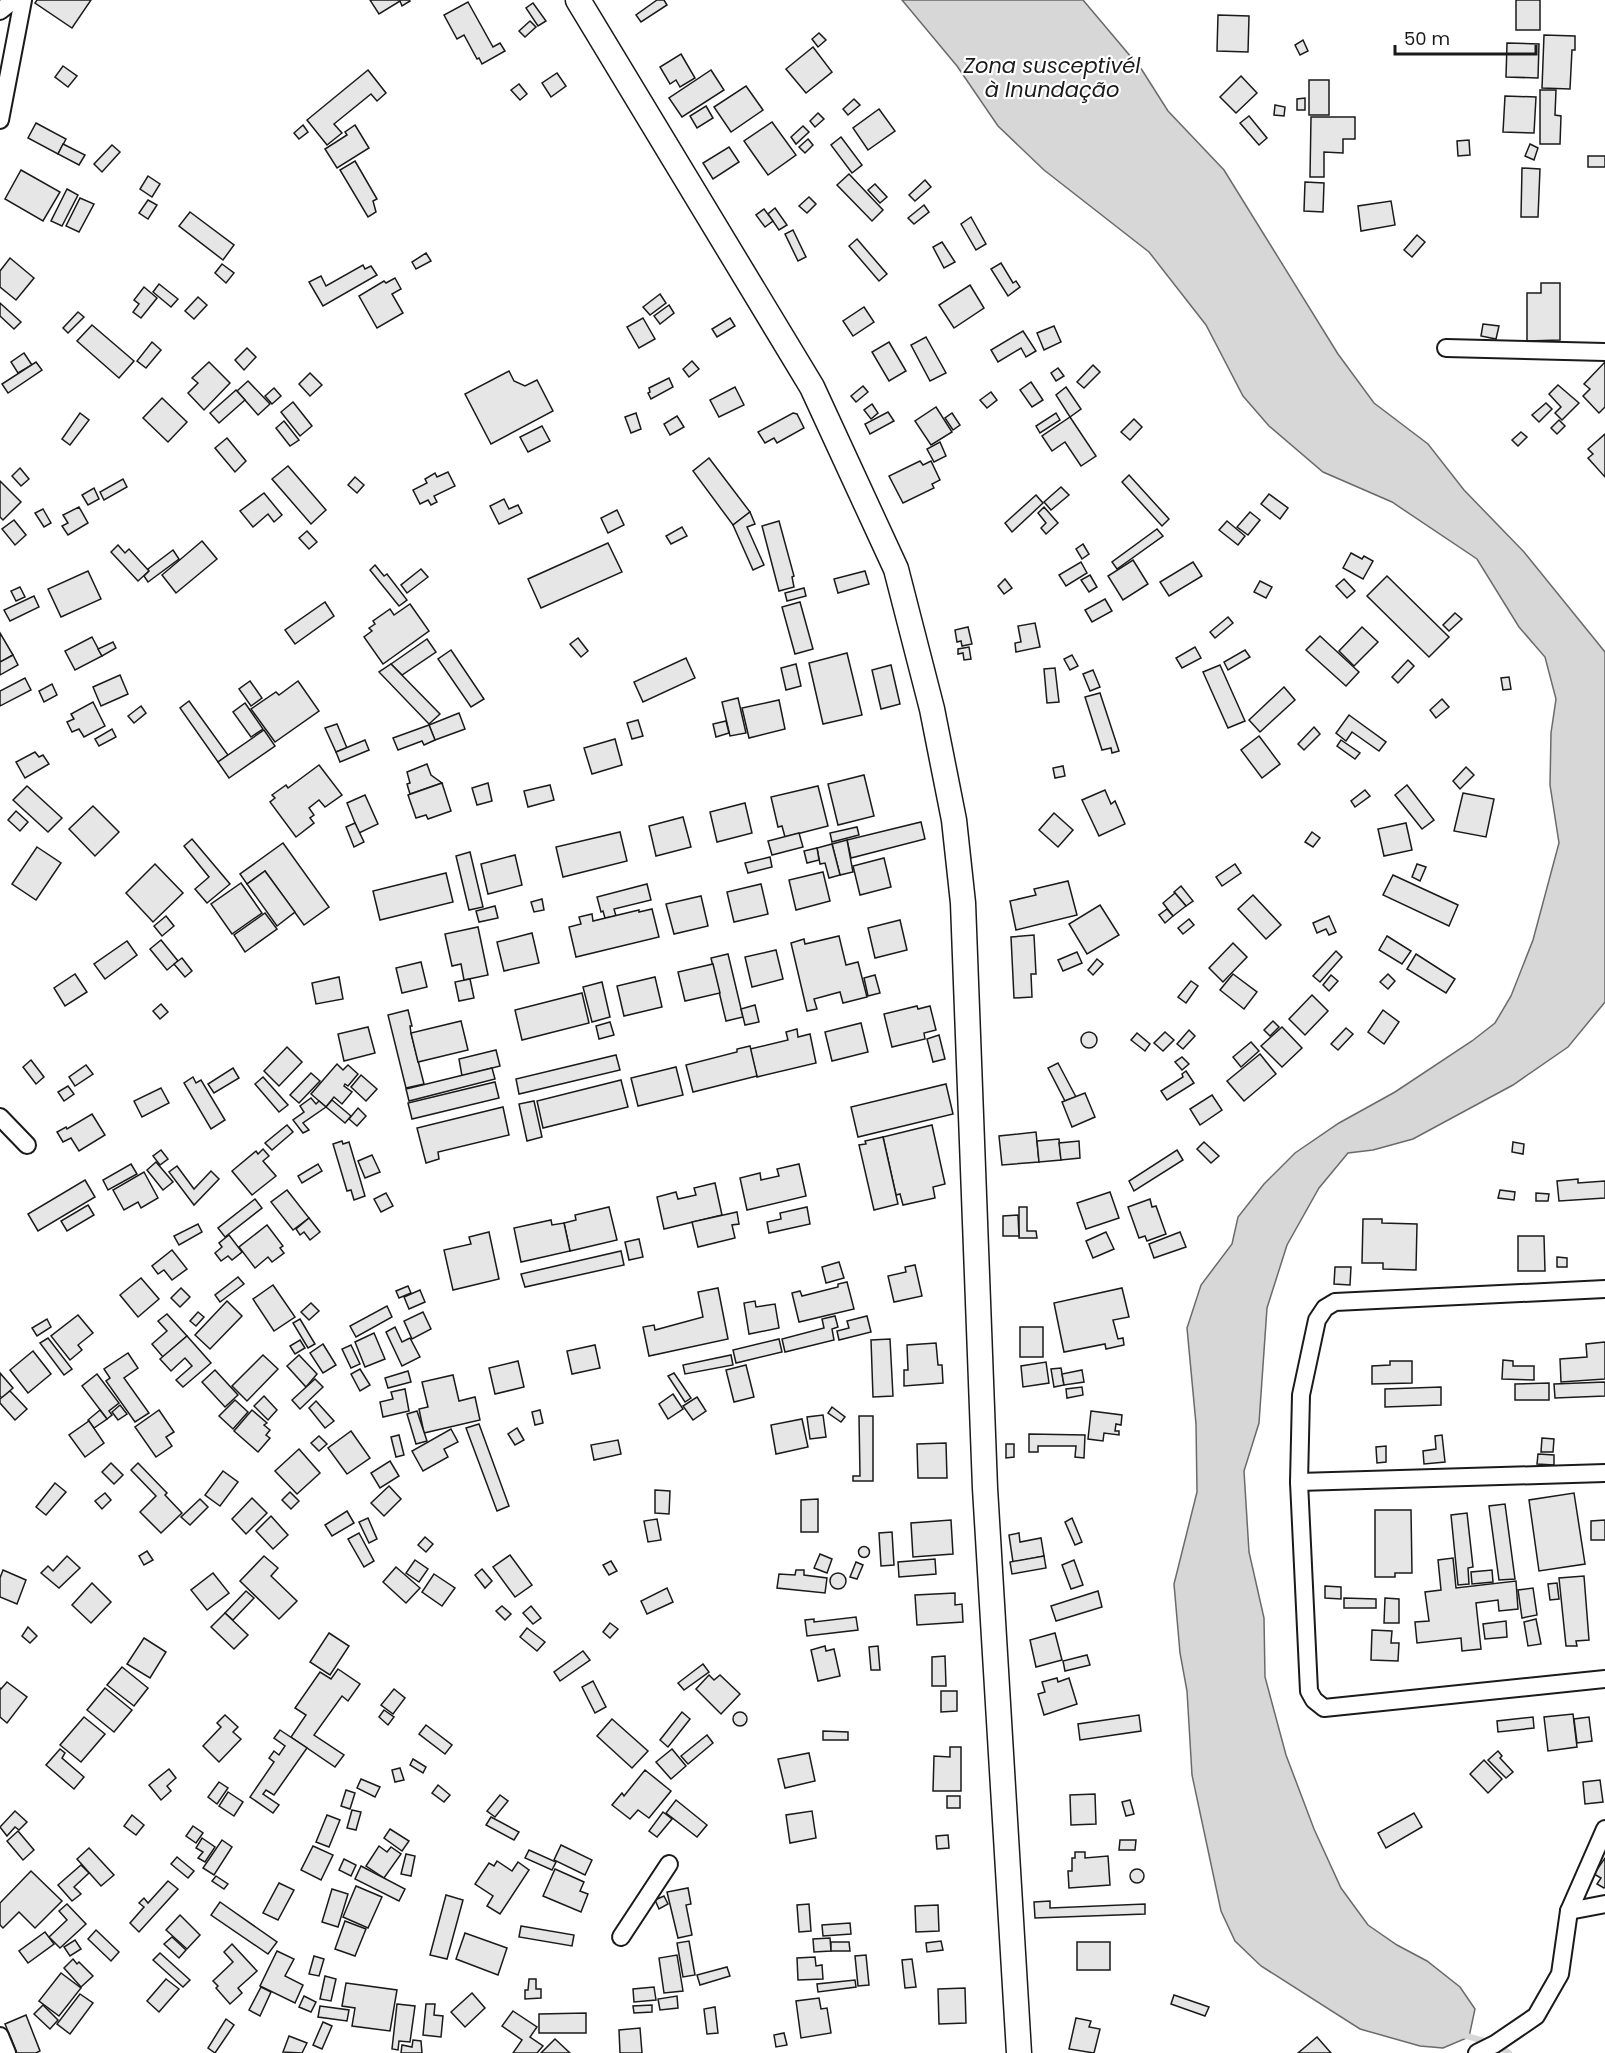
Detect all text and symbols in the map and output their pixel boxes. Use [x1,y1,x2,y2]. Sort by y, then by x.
scale bar [1395,18,1536,56]
text: 50 m [1404,26,1450,51]
water label: Zona susceptivél à Inundação [963,51,1141,104]

